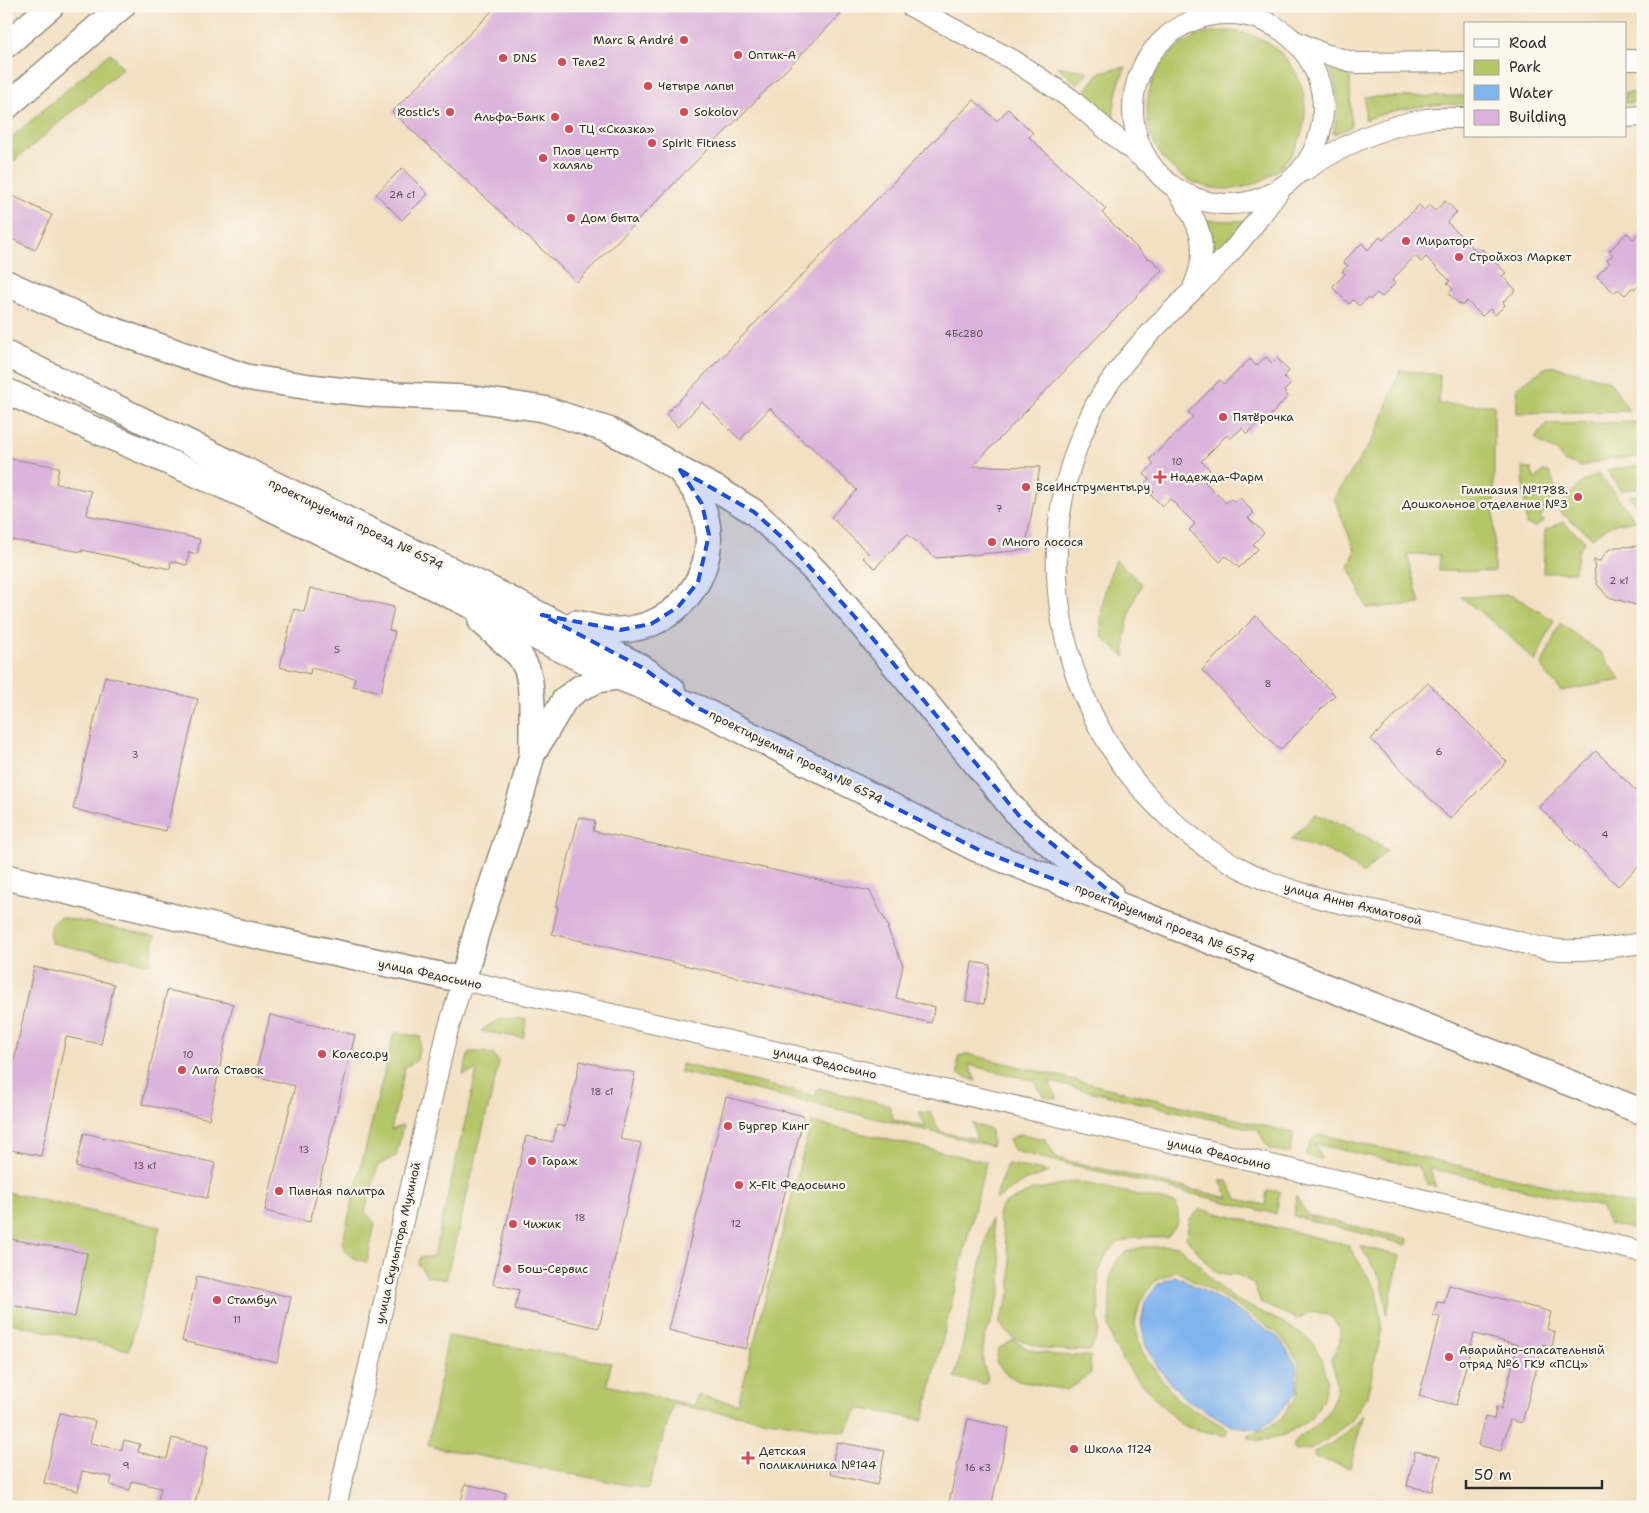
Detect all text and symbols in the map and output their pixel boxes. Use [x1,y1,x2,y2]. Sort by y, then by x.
legend [1464,22,1626,138]
place label: Marc & André [593,32,674,48]
text: Road [1509,33,1547,53]
marker: Marc & André [678,34,690,46]
place label: Оптик-А [748,47,796,63]
marker: Оптик-А [732,49,744,61]
place label: DNS [513,50,537,66]
marker: DNS [497,52,509,64]
place label: Теле2 [572,54,606,70]
marker: Теле2 [556,56,568,68]
text: Park [1509,57,1541,77]
place label: Четыре лапы [658,78,734,94]
marker: Четыре лапы [642,80,654,92]
text: Water [1509,83,1553,103]
place label: Rostic's [397,104,440,120]
place label: Sokolov [694,104,739,120]
marker: Rostic's [444,106,456,118]
marker: Sokolov [678,106,690,118]
text: Building [1509,107,1566,127]
place label: Альфа-Банк [474,109,546,125]
marker: Альфа-Банк [549,111,561,123]
place label: ТЦ «Сказка» [579,121,655,137]
marker: ТЦ «Сказка» [563,123,575,135]
place label: Spirit Fitness [662,135,737,151]
marker: Spirit Fitness [646,137,658,149]
place label: Плов центр халяль [553,143,620,173]
marker: Плов центр халяль [537,152,549,164]
house number: 2А с1 [389,188,415,201]
place label: Дом быта [581,210,640,226]
marker: Дом быта [565,212,577,224]
place label: Мираторг [1416,233,1475,249]
marker: Мираторг [1400,235,1412,247]
place label: Стройхоз Маркет [1469,249,1572,265]
marker: Стройхоз Маркет [1453,251,1465,263]
house number: 4Бс280 [945,327,983,340]
place label: Пятёрочка [1233,409,1294,425]
marker: Пятёрочка [1217,411,1229,423]
house number: 10 [1172,455,1182,468]
place label: Надежда-Фарм [1170,469,1263,485]
marker: Надежда-Фарм [1154,471,1166,483]
street label: проектируемый проезд № 6574 [266,475,446,573]
place label: ВсеИнструменты.ру [1036,479,1150,495]
marker: ВсеИнструменты.ру [1020,481,1032,493]
place label: Гимназия №1788. Дошкольное отделение №3 [1402,482,1568,512]
marker: Гимназия №1788. Дошкольное отделение №3 [1572,491,1584,503]
house number: 7 [996,502,1003,515]
place label: Много лосося [1002,534,1083,550]
marker: Много лосося [986,536,998,548]
house number: 2 к1 [1609,574,1629,587]
house number: 5 [334,643,340,656]
house number: 8 [1265,677,1272,690]
street label: проектируемый проезд № 6574 [707,706,885,808]
house number: 6 [1436,745,1443,758]
house number: 3 [132,748,139,761]
house number: 4 [1602,828,1609,841]
street label: проектируемый проезд № 6574 [1073,879,1257,967]
street label: улица Анны Ахматовой [1282,879,1424,929]
street label: улица Федосьино [377,955,483,993]
street label: улица Федосьино [772,1043,878,1083]
place label: Колесо.ру [332,1046,389,1062]
house number: 10 [183,1048,193,1061]
marker: Колесо.ру [316,1048,328,1060]
place label: Лига Ставок [192,1062,264,1078]
marker: Лига Ставок [176,1064,188,1076]
house number: 18 с1 [590,1085,614,1098]
place label: Бургер Кинг [738,1118,810,1134]
marker: Бургер Кинг [722,1120,734,1132]
street label: улица Федосьино [1166,1134,1272,1174]
house number: 13 [299,1143,309,1156]
place label: Гараж [542,1153,577,1169]
marker: Гараж [526,1155,538,1167]
house number: 13 к1 [133,1159,157,1172]
street label: улица Скульптора Мухиной [372,1160,425,1326]
place label: X-Fit Федосьино [749,1177,846,1193]
marker: X-Fit Федосьино [733,1179,745,1191]
place label: Пивная палитра [289,1183,386,1199]
marker: Пивная палитра [273,1185,285,1197]
house number: 18 [574,1211,586,1224]
place label: Чижик [523,1216,562,1232]
house number: 12 [731,1217,741,1230]
marker: Чижик [507,1218,519,1230]
place label: Бош-Сервис [517,1261,588,1277]
marker: Бош-Сервис [501,1263,513,1275]
place label: Стамбул [227,1292,277,1308]
marker: Стамбул [211,1294,223,1306]
house number: 11 [233,1313,241,1326]
place label: Аварийно-спасательный отряд №6 ГКУ «ПСЦ» [1459,1342,1605,1372]
marker: Аварийно-спасательный отряд №6 ГКУ «ПСЦ» [1443,1351,1455,1363]
place label: Школа 1124 [1084,1441,1152,1457]
place label: Детская поликлиника №144 [759,1443,876,1473]
marker: Школа 1124 [1068,1443,1080,1455]
marker: Детская поликлиника №144 [741,1451,755,1465]
scale bar [1466,1458,1603,1490]
house number: 9 [123,1459,130,1472]
house number: 16 к3 [965,1461,991,1474]
text: 50 m [1474,1465,1512,1485]

